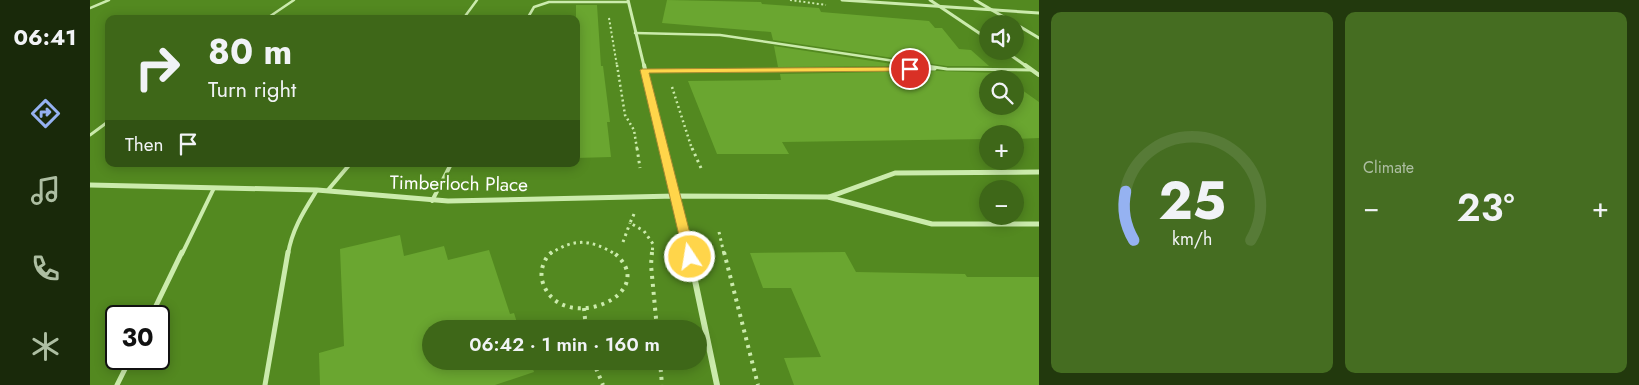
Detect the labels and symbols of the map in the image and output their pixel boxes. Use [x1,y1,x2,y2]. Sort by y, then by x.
pin [889,48,931,90]
street label: Timberloch Place [390,169,528,198]
position arrow [663,230,715,282]
speed limit sign: 30 [105,305,170,370]

